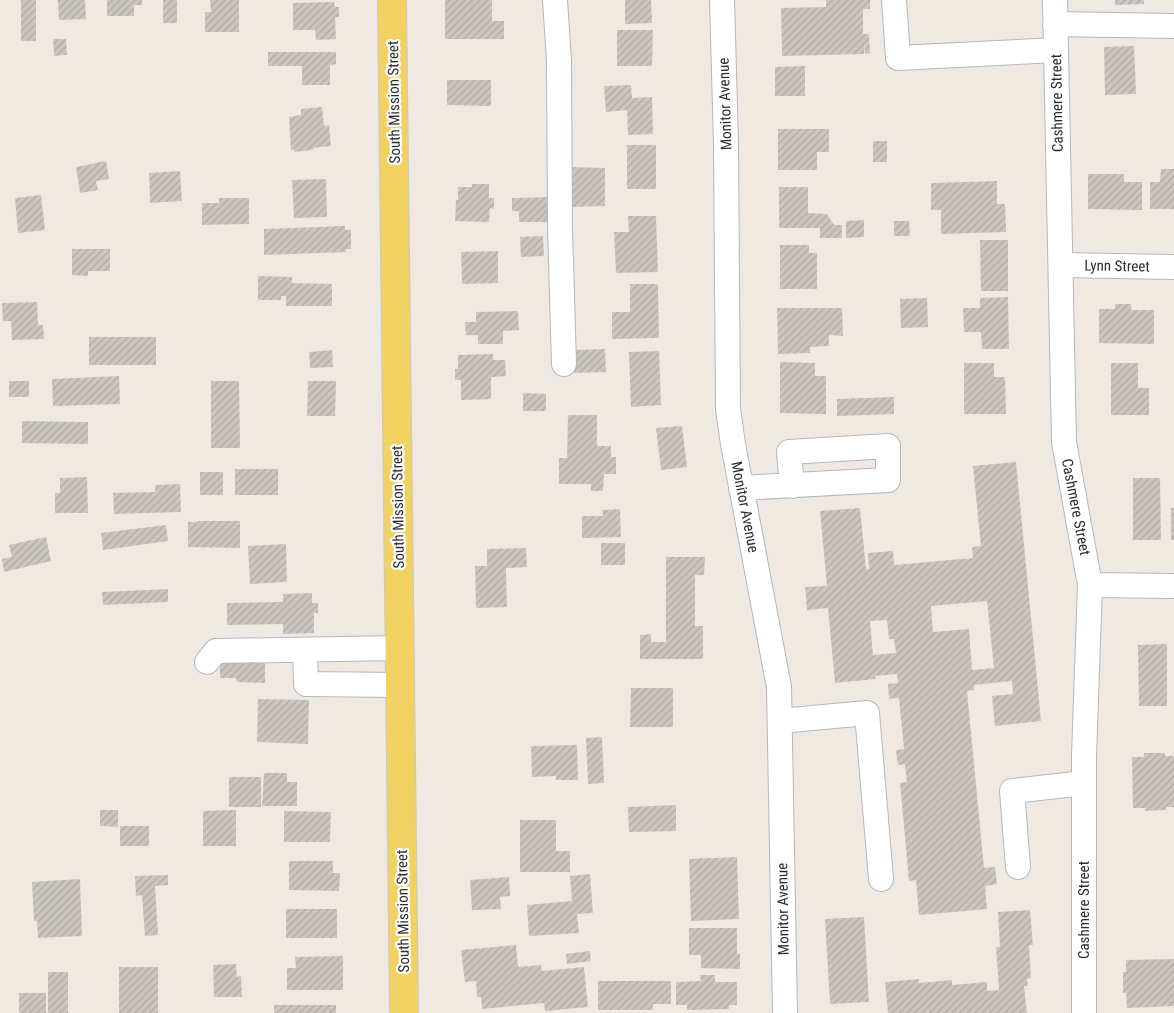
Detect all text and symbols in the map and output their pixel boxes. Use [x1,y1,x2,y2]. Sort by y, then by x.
street label: South Mission Street [384,40,404,164]
street label: Cashmere Street [1047,54,1067,152]
street label: Monitor Avenue [714,57,736,151]
street label: Lynn Street [1084,256,1150,276]
street label: South Mission Street [388,445,408,569]
street label: Cashmere Street [1058,457,1094,557]
street label: Monitor Avenue [727,460,763,554]
street label: South Mission Street [393,849,413,973]
street label: Cashmere Street [1075,861,1093,959]
street label: Monitor Avenue [773,863,793,955]

